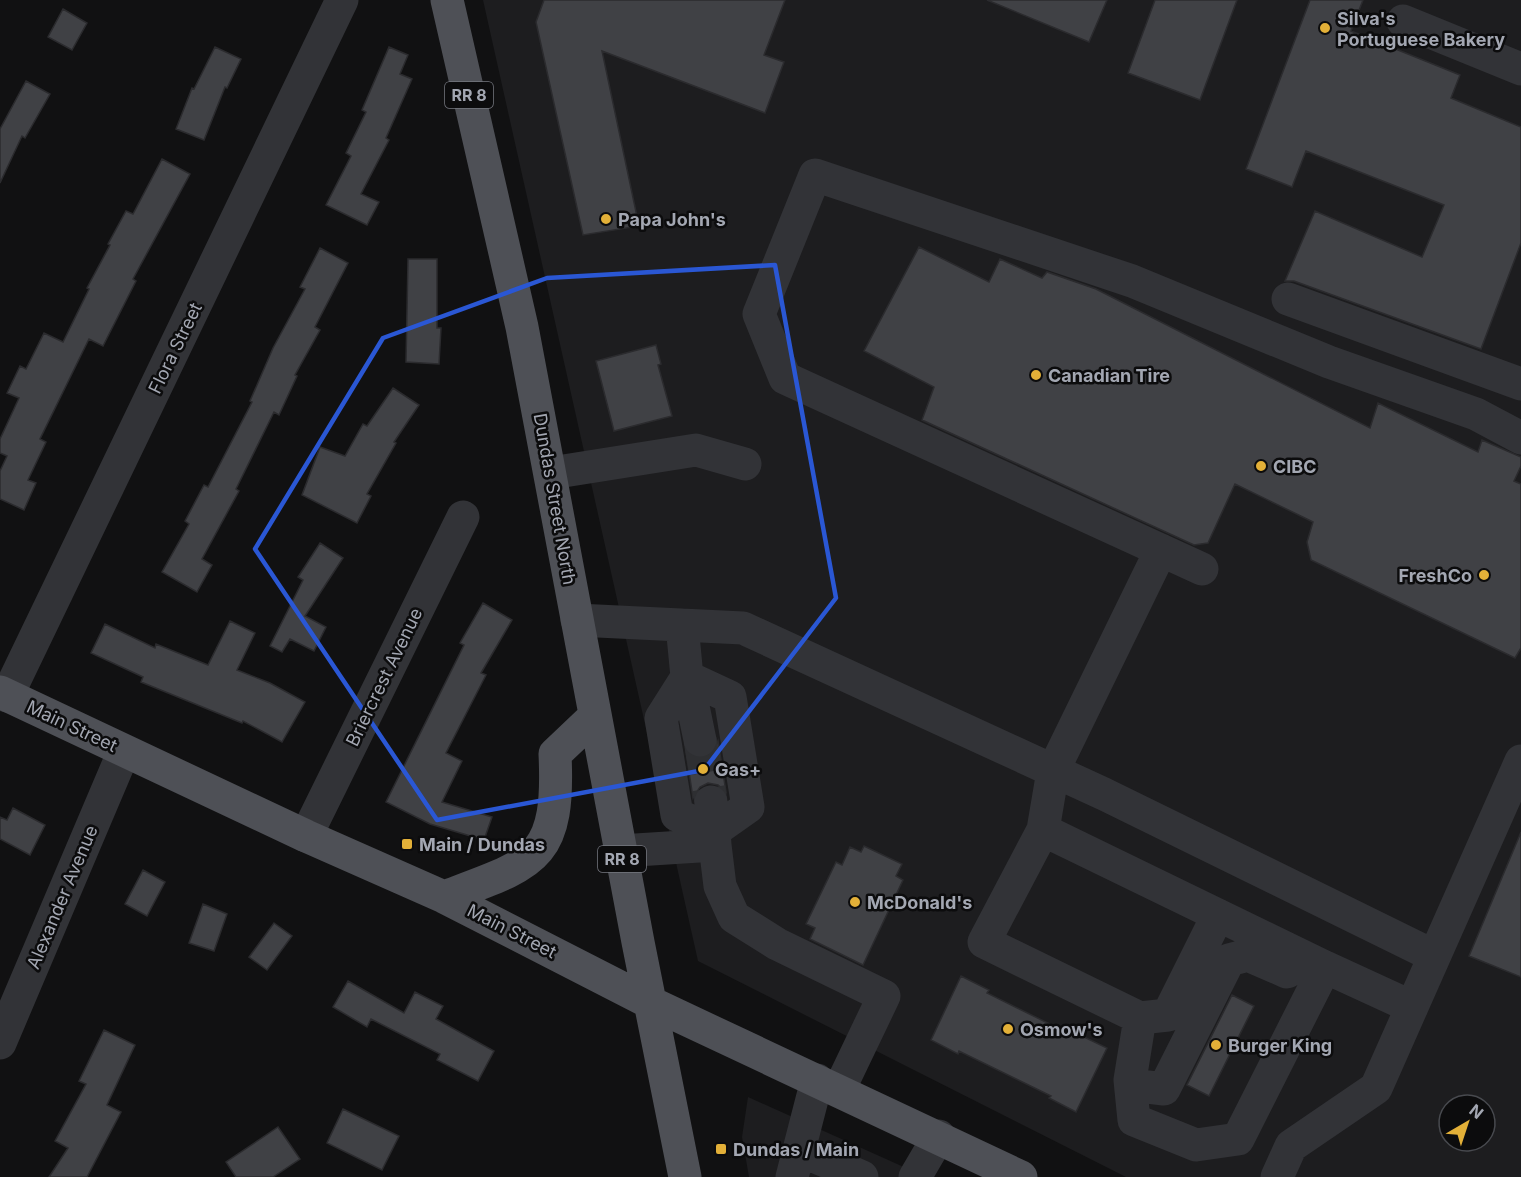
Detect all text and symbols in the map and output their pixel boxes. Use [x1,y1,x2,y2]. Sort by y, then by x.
place label: Silva's Portuguese Bakery [1337,8,1505,50]
marker: Silva's Portuguese Bakery [1318,21,1332,35]
road number: RR 8 [445,82,493,108]
place label: Papa John's [618,209,726,230]
marker: Papa John's [599,212,613,226]
street label: Flora Street [144,299,206,397]
place label: Canadian Tire [1048,365,1170,386]
marker: Canadian Tire [1029,368,1043,382]
street label: Dundas Street North [530,412,580,586]
place label: CIBC [1273,456,1317,477]
marker: CIBC [1254,459,1268,473]
place label: FreshCo [1399,565,1472,586]
marker: FreshCo [1477,568,1491,582]
street label: Briercrest Avenue [341,604,427,750]
street label: Main Street [24,696,121,756]
place label: Gas+ [715,759,761,780]
marker: Gas+ [696,762,710,776]
street label: Alexander Avenue [22,822,102,972]
place label: Main / Dundas [419,834,545,855]
marker: Main / Dundas [400,837,414,851]
road number: RR 8 [598,846,646,872]
place label: McDonald's [867,892,972,913]
marker: McDonald's [848,895,862,909]
street label: Main Street [464,900,560,962]
place label: Osmow's [1020,1019,1103,1040]
marker: Osmow's [1001,1022,1015,1036]
place label: Burger King [1228,1035,1332,1056]
marker: Burger King [1209,1038,1223,1052]
north arrow [1437,1093,1497,1153]
text: N [1465,1100,1487,1123]
place label: Dundas / Main [733,1139,859,1160]
marker: Dundas / Main [714,1142,728,1156]

